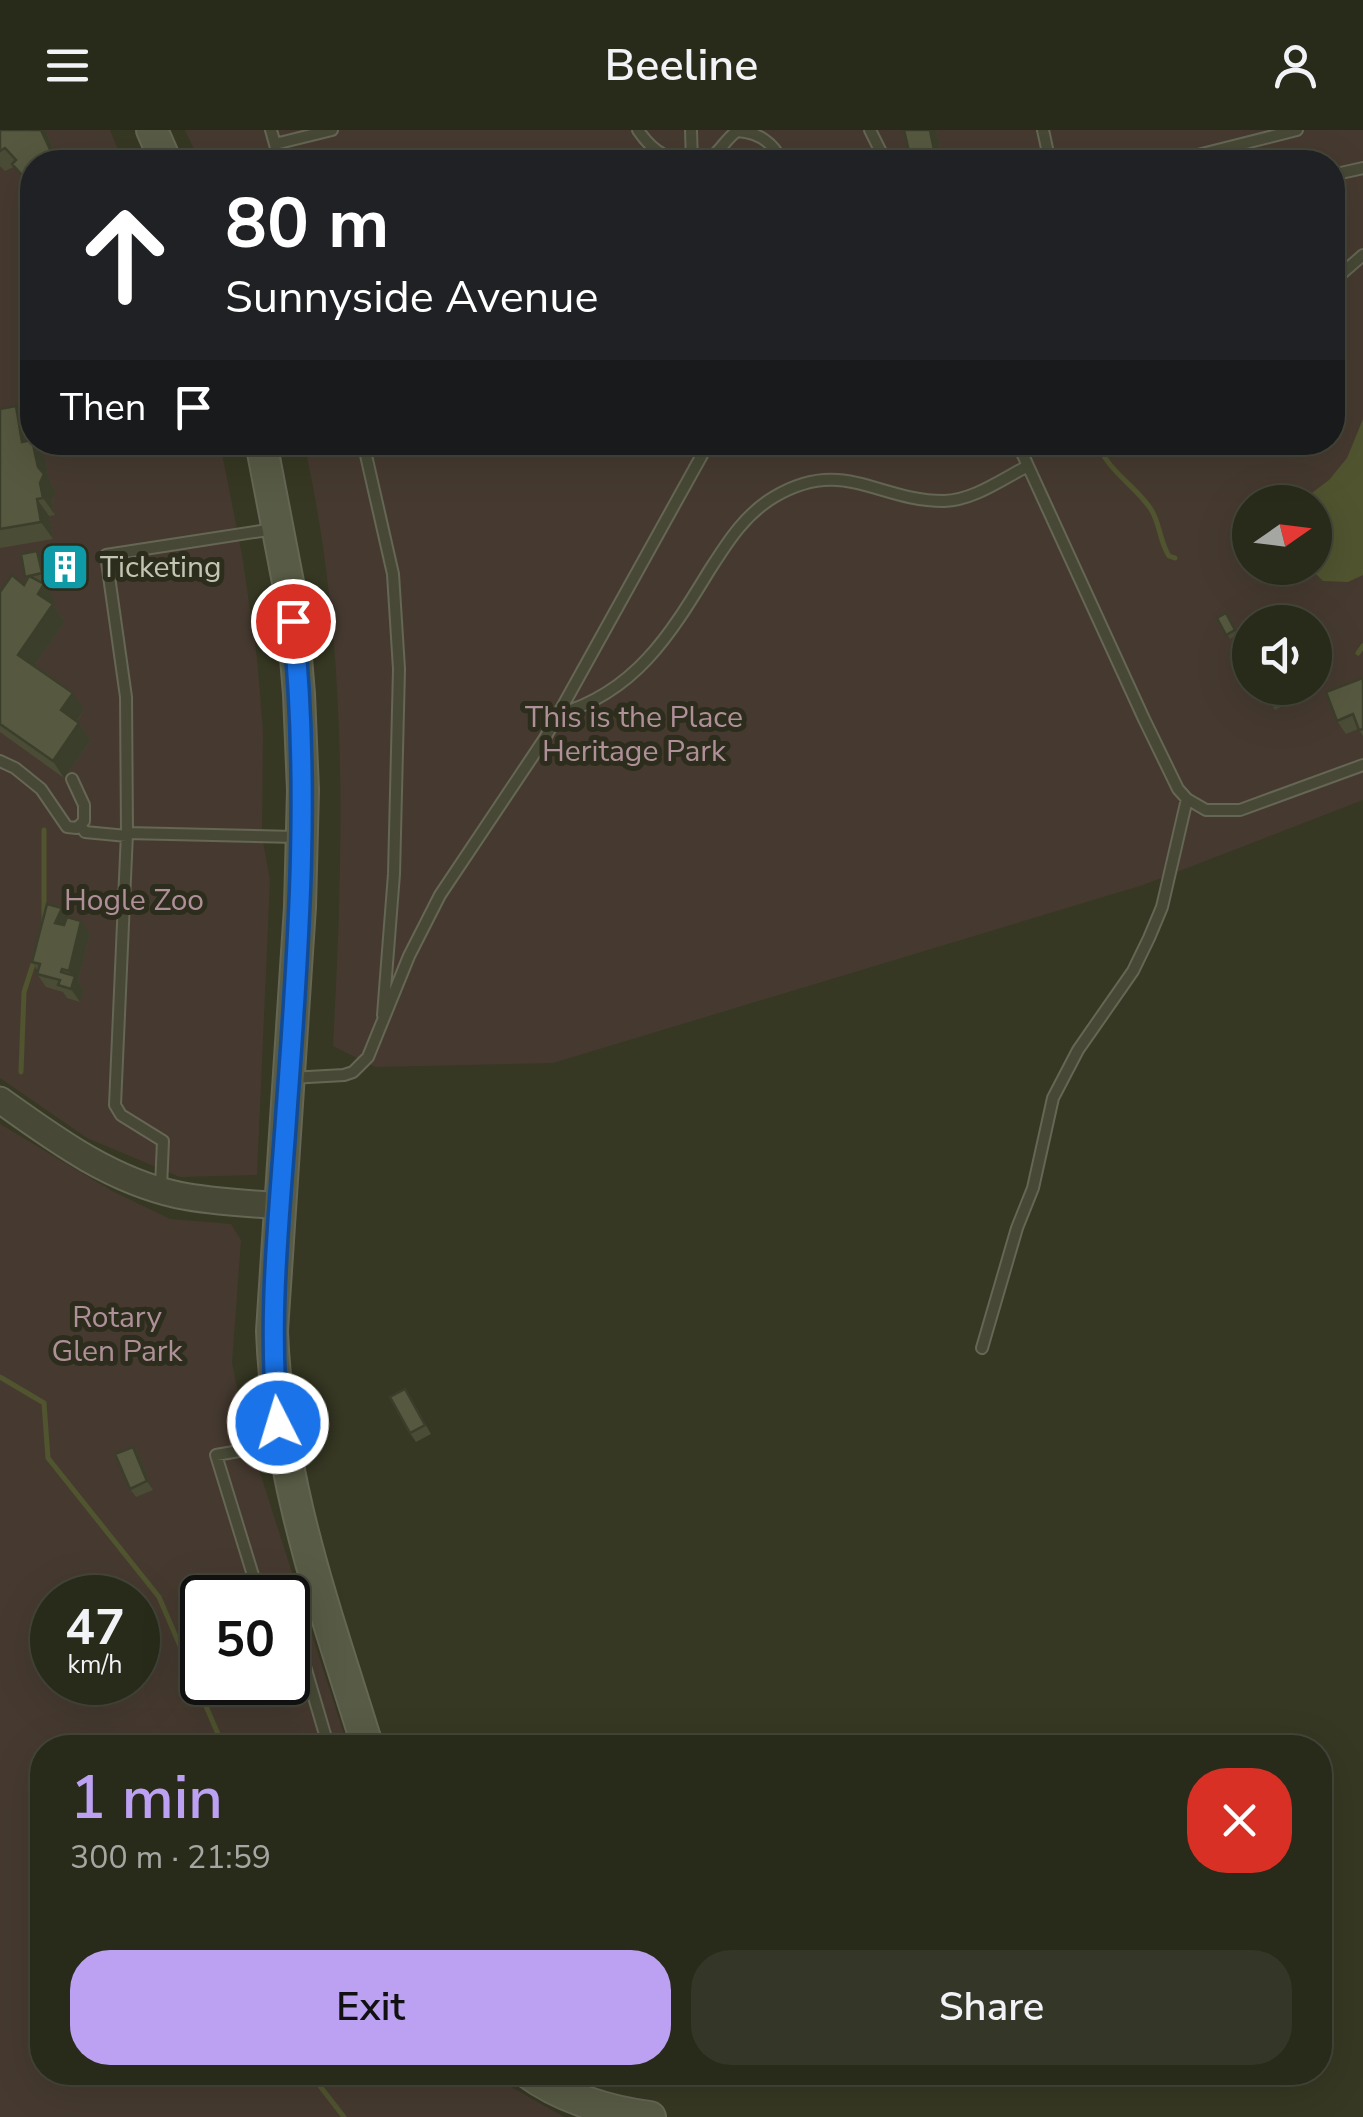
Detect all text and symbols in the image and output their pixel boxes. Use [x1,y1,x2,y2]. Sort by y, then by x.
text: Beeline [605,35,758,96]
icon: menu [40,38,95,93]
icon: person [1268,38,1323,93]
text: 80 m [225,176,389,272]
icon: ahead [60,190,190,320]
text: Sunnyside Avenue [225,267,598,328]
icon: arrive [166,380,221,435]
text: Then [60,382,146,433]
north arrow [1232,485,1332,585]
map controls [1232,485,1332,705]
building icon: Ticketing [39,541,91,593]
place label: Ticketing [100,547,222,588]
pin [251,579,336,664]
icon: arrive [266,594,321,649]
button: sound [1232,605,1332,705]
park label: This is the Place Heritage Park [525,697,743,772]
park label: Hogle Zoo [64,880,204,921]
park label: Rotary Glen Park [51,1297,184,1372]
position arrow [226,1371,330,1475]
speed limit sign: 50 [180,1575,310,1705]
text: 47 [65,1593,125,1662]
text: km/h [67,1648,123,1682]
text: 1 min [70,1757,223,1839]
button: close [1187,1768,1292,1873]
text: 300 m · 21:59 [70,1836,271,1879]
button: Exit [70,1950,671,2065]
button: Share [691,1950,1292,2065]

